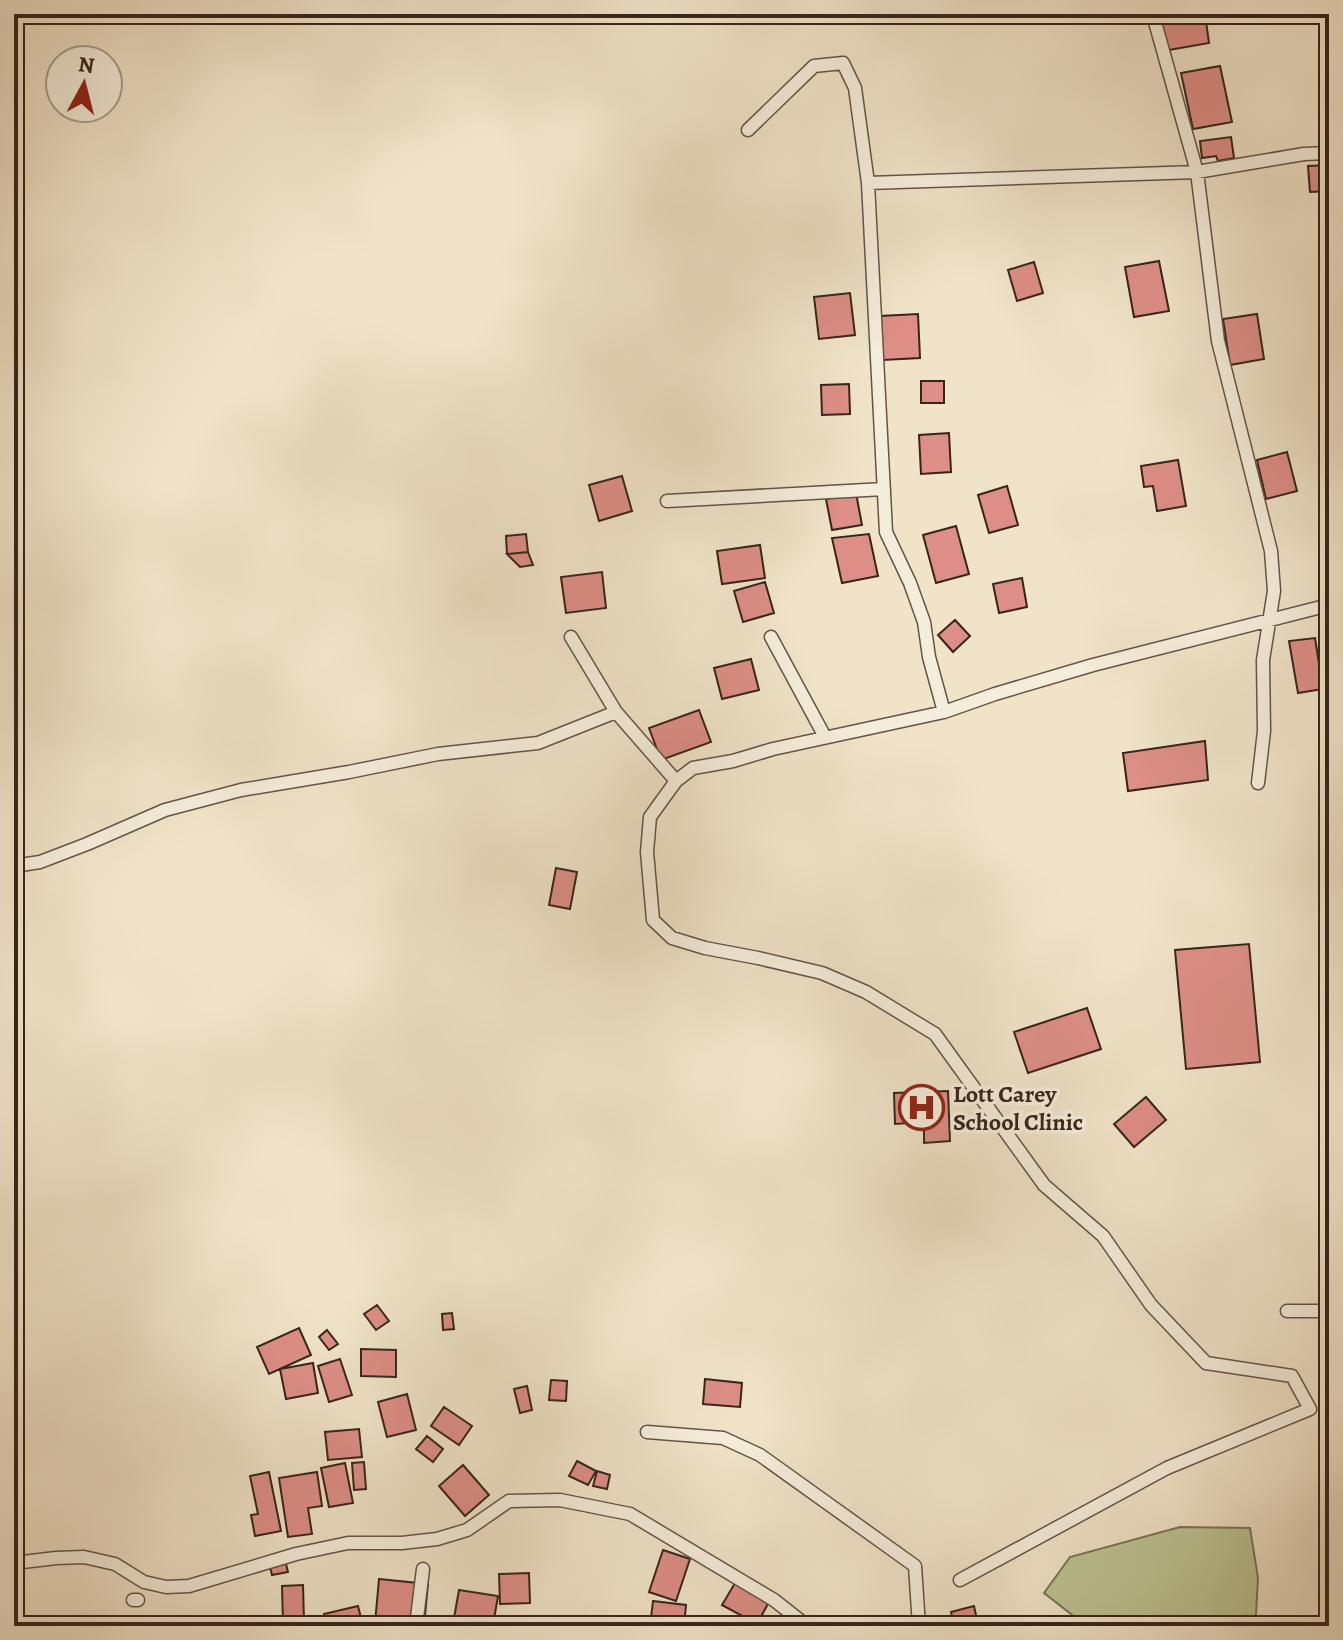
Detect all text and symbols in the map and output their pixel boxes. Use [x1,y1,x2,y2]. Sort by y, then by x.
north arrow [44,44,124,124]
text: N [77,49,96,81]
place label: Lott Carey School Clinic [953,1078,1083,1138]
hospital icon: Lott Carey School Clinic [898,1084,946,1132]

